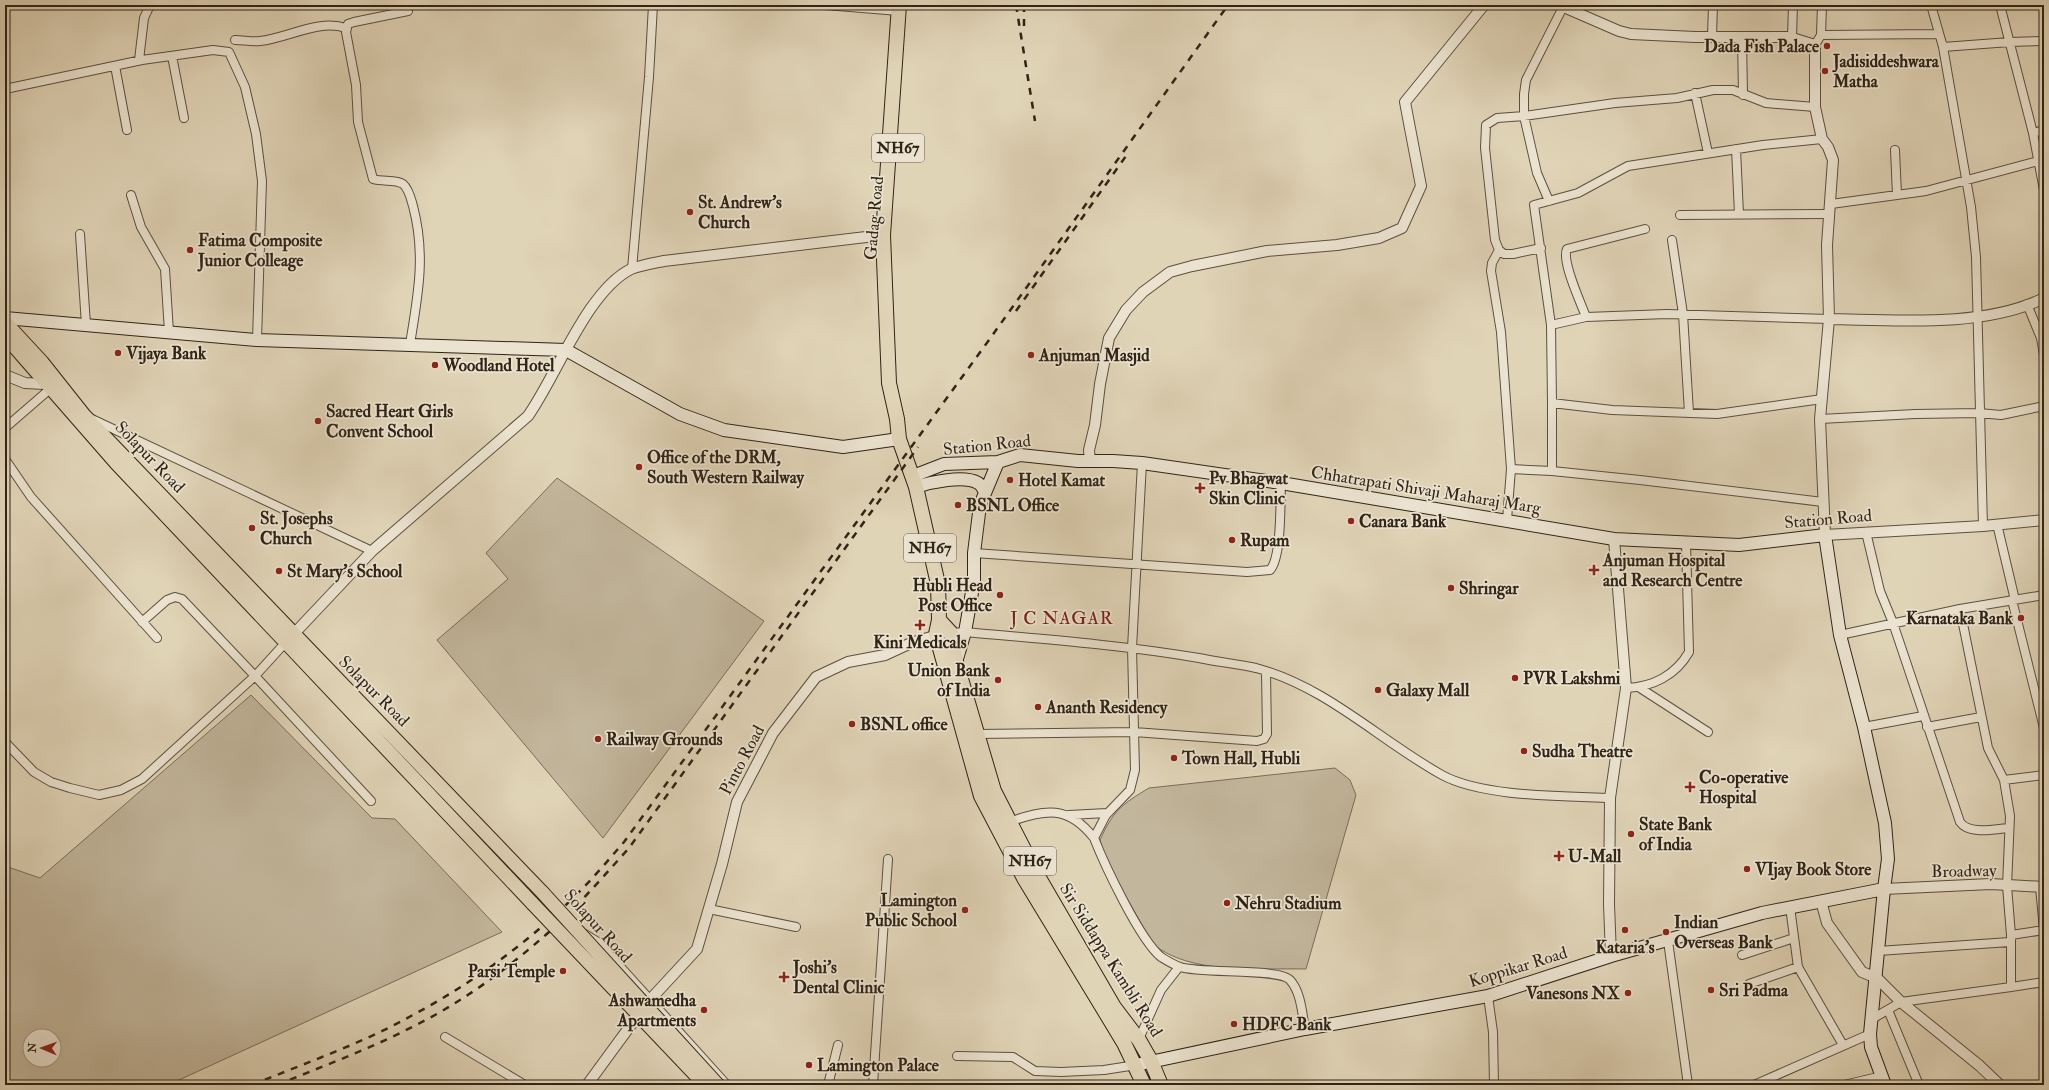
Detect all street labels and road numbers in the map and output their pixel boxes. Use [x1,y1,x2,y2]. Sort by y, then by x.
road number: NH67 [872,134,924,162]
street label: Gadag Road [860,175,888,261]
street label: Solapur Road [110,417,190,498]
street label: Station Road [942,430,1032,460]
street label: Chhatrapati Shivaji Maharaj Marg [1309,461,1543,520]
street label: Station Road [1783,505,1873,533]
road number: NH67 [904,534,956,562]
street label: Solapur Road [333,651,414,732]
street label: Pinto Road [715,721,769,798]
road number: NH67 [1004,847,1056,875]
street label: Broadway [1931,860,1997,883]
street label: Sir Siddappa Kambli Road [1054,879,1167,1042]
street label: Solapur Road [559,885,637,968]
street label: Koppikar Road [1466,942,1571,993]

